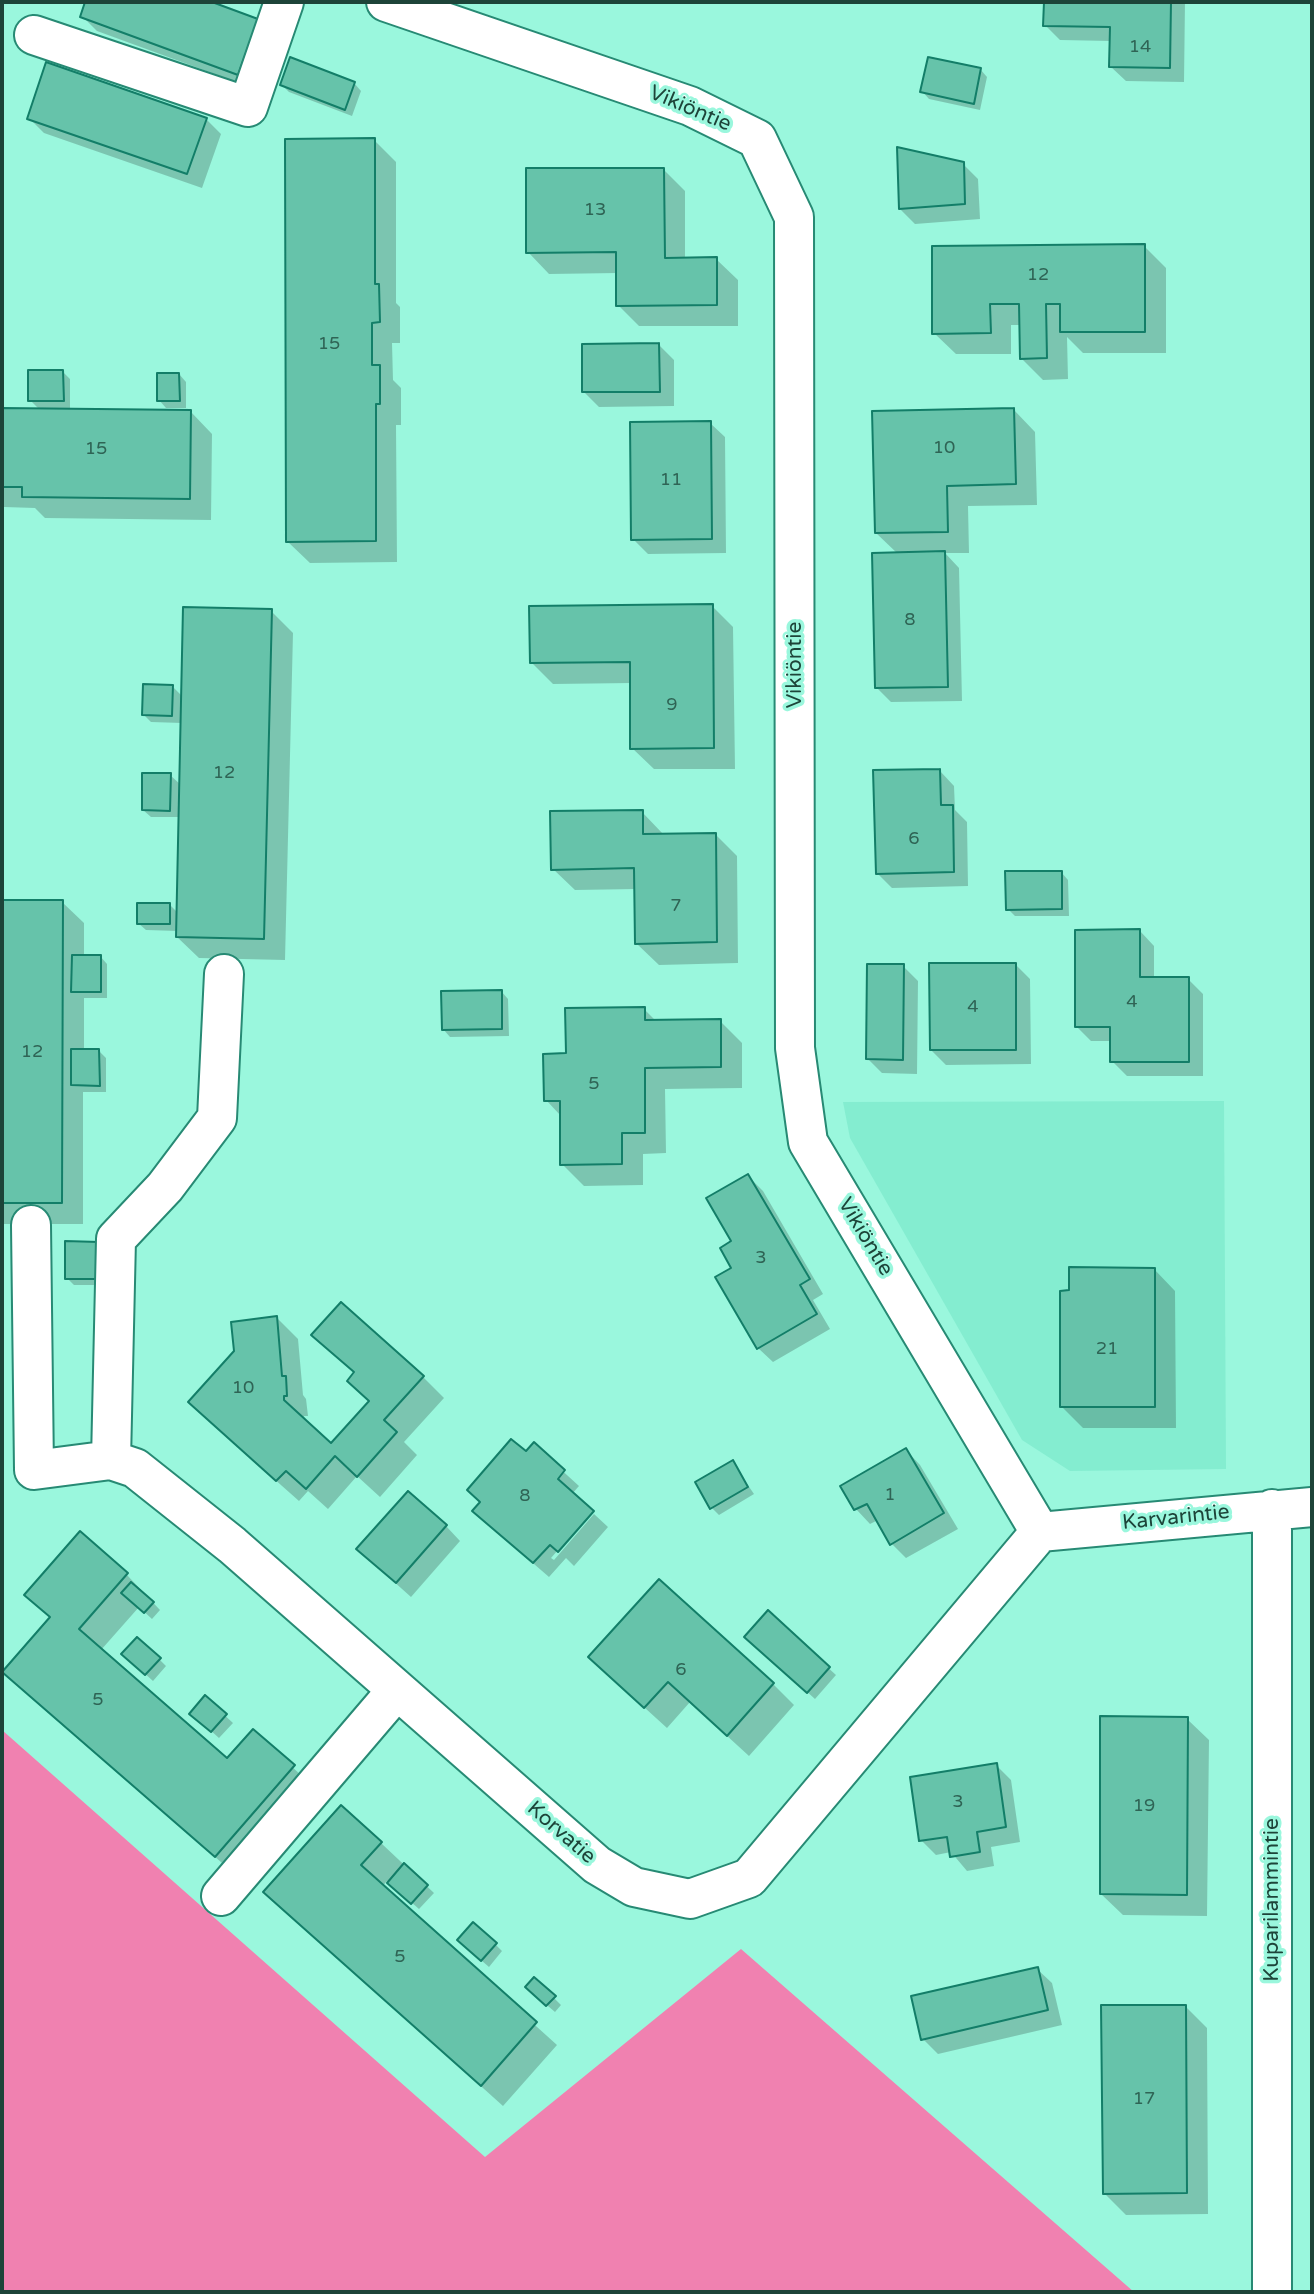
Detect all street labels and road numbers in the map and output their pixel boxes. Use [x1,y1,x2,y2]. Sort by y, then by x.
street label: Vikiöntie [645,80,735,138]
street label: Vikiöntie [782,622,808,708]
street label: Vikiöntie [832,1193,898,1281]
street label: Karvarintie [1121,1500,1231,1536]
street label: Korvatie [522,1796,600,1870]
street label: Kuparilammintie [1259,1818,1285,1982]

